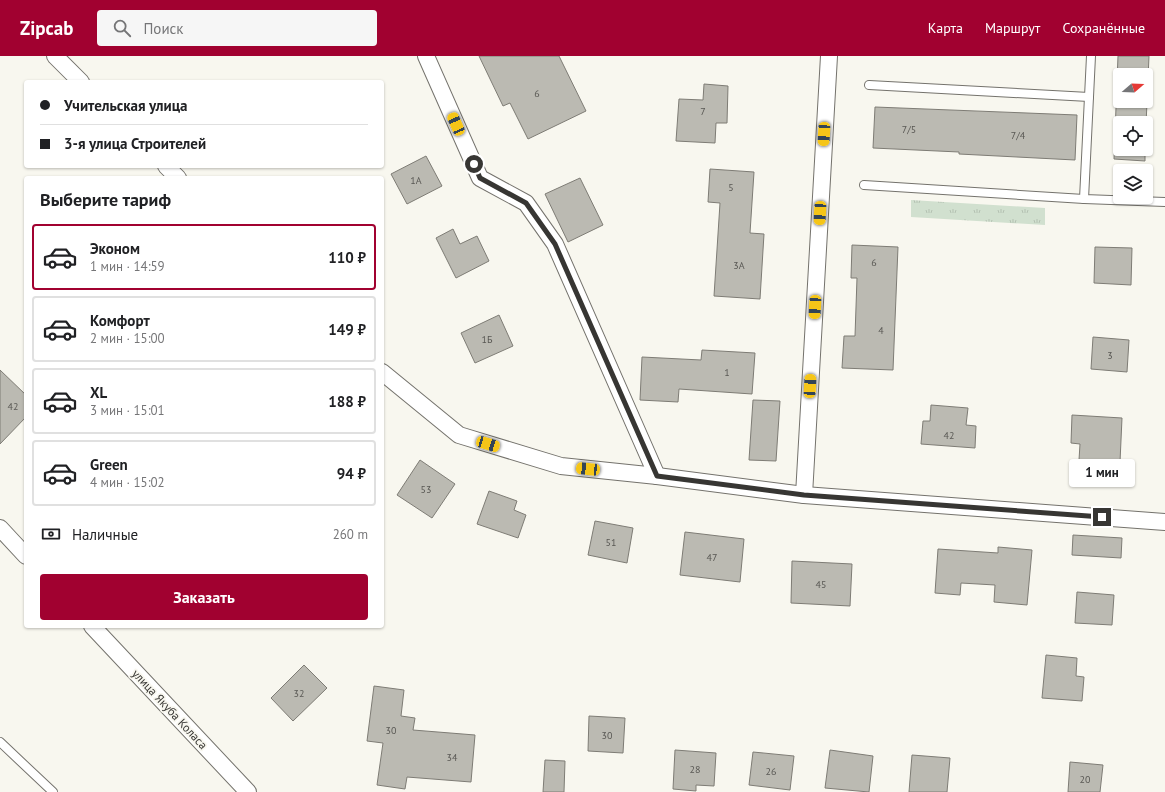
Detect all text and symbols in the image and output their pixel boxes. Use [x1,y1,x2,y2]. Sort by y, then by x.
search box [97,10,377,46]
text: Zipcab [20,16,73,40]
icon: search [111,17,133,39]
text: Поиск [143,19,184,38]
text: Карта [928,19,963,37]
text: Маршрут [985,19,1040,37]
text: Сохранённые [1062,19,1145,37]
north arrow [1113,68,1153,108]
map controls [1113,68,1153,204]
house number: 6 [534,87,540,100]
text: Учительская улица [64,96,188,115]
house number: 7 [700,105,706,118]
car [446,111,466,137]
button: locate [1113,116,1153,156]
car [817,122,831,146]
house number: 7/5 [902,123,916,136]
house number: 7/4 [1011,129,1026,142]
text: 3-я улица Строителей [64,134,206,153]
route start [465,155,483,173]
button: layers [1113,164,1153,204]
house number: 1А [410,174,422,187]
house number: 5 [728,181,734,194]
text: Выберите тариф [40,188,171,211]
car [813,201,827,225]
icon: car [42,239,78,275]
text: Эконом [90,239,140,258]
text: 110 ₽ [328,248,366,267]
house number: 6 [871,256,877,269]
text: 1 мин · 14:59 [90,258,165,275]
house number: 3А [733,259,745,272]
car [808,295,822,319]
icon: car [42,311,78,347]
text: Комфорт [90,311,150,330]
text: 149 ₽ [328,320,366,339]
house number: 4 [878,324,884,337]
text: 2 мин · 15:00 [90,330,165,347]
house number: 1Б [482,333,493,346]
house number: 3 [1107,349,1113,362]
house number: 1 [724,366,730,379]
car [803,374,817,398]
icon: car [42,383,78,419]
text: XL [90,383,107,402]
text: 188 ₽ [328,392,366,411]
house number: 42 [8,400,18,413]
text: 3 мин · 15:01 [90,402,165,419]
house number: 42 [944,429,954,442]
car [475,435,501,453]
icon: car [42,455,78,491]
text: Green [90,455,128,474]
callout: 1 мин [1069,459,1135,487]
car [575,462,601,476]
text: 94 ₽ [337,464,366,483]
text: 1 мин [1085,464,1119,481]
text: 4 мин · 15:02 [90,474,165,491]
house number: 53 [421,483,431,496]
route end [1093,508,1111,526]
icon: cash [40,523,62,545]
text: Наличные [72,525,138,544]
text: 260 m [333,526,368,543]
house number: 51 [606,536,616,549]
house number: 47 [707,551,717,564]
button: Заказать [40,574,368,620]
house number: 45 [816,578,826,591]
street label: улица Якуба Коласа [129,666,211,752]
house number: 32 [294,687,304,700]
house number: 30 [386,724,397,737]
house number: 30 [602,729,613,742]
house number: 34 [447,751,458,764]
house number: 28 [690,763,700,776]
house number: 26 [766,765,776,778]
house number: 20 [1080,773,1091,786]

